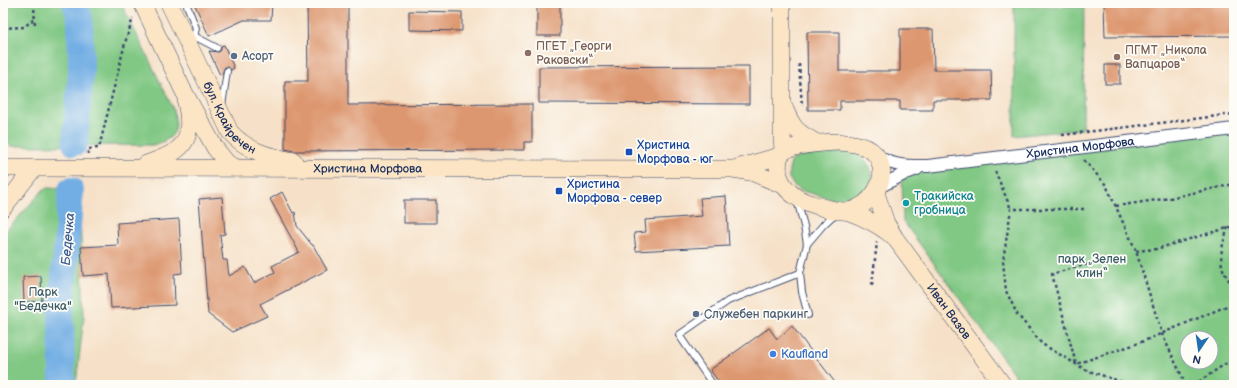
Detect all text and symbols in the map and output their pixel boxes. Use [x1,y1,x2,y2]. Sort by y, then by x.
place label: ПГЕТ „Георги Раковски“ [536,39,612,68]
place label: ПГМТ „Никола Вапцаров“ [1125,43,1207,72]
marker: ПГЕТ „Георги Раковски“ [523,48,533,58]
place label: Асорт [241,49,274,64]
marker: Асорт [229,51,239,61]
marker: ПГМТ „Никола Вапцаров“ [1112,52,1122,62]
street label: бул. Крайречен [199,79,258,158]
street label: Христина Морфова [1025,134,1135,162]
place label: Христина Морфова - юг [637,138,714,167]
marker: Христина Морфова - юг [624,147,634,157]
street label: Христина Морфова [314,161,422,177]
place label: Христина Морфова - север [567,177,662,206]
marker: Христина Морфова - север [554,186,564,196]
place label: Тракийска гробница [914,189,974,218]
marker: Тракийска гробница [901,198,911,208]
water label: Бедечка [58,212,78,266]
park label: парк „Зелен клин“ [1058,252,1126,281]
street label: Иван Вазов [923,281,974,343]
park label: Парк "Бедечка" [14,285,72,314]
place label: Служебен паркинг [704,307,808,322]
marker: Служебен паркинг [691,309,701,319]
north arrow [1179,330,1219,370]
place label: Kaufland [781,347,828,362]
marker: Kaufland [768,349,778,359]
text: N [1191,352,1202,367]

